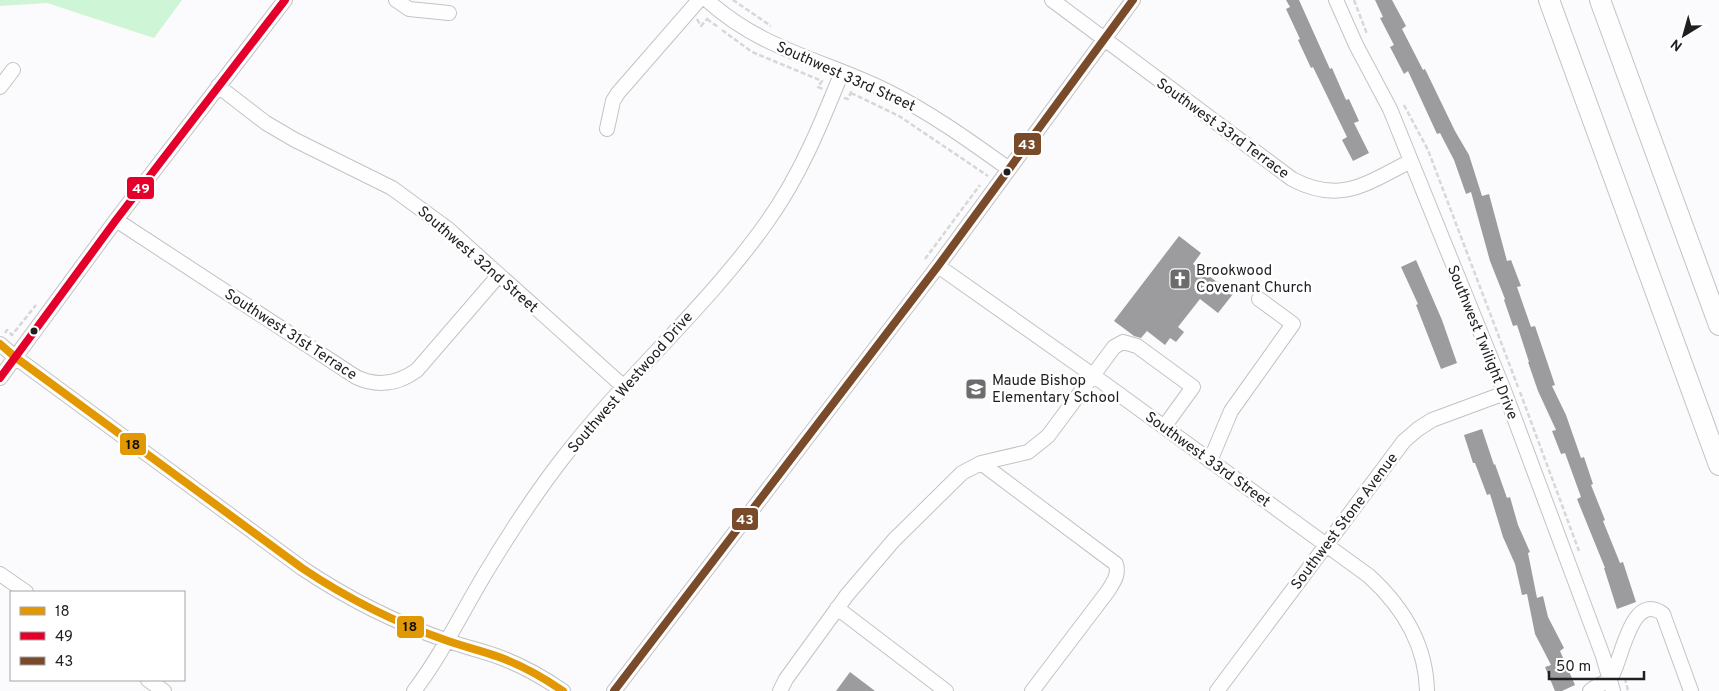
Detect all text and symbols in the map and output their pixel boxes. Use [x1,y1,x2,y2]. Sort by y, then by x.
north arrow [1659,10,1709,60]
text: N [1668,34,1686,54]
street label: Southwest 33rd Street [773,38,918,117]
street label: Southwest 33rd Terrace [1152,75,1292,184]
line badge: 43 [1013,132,1042,156]
text: 43 [1018,137,1036,154]
unlabelled marker [1002,167,1012,177]
line badge: 49 [126,176,155,200]
text: 49 [132,181,150,198]
street label: Southwest 32nd Street [413,203,541,318]
place label: Brookwood Covenant Church [1196,262,1312,298]
street label: Southwest Twilight Drive [1442,263,1521,423]
church icon: Brookwood Covenant Church [1168,267,1192,291]
street label: Southwest 31st Terrace [220,285,360,385]
street label: Southwest Westwood Drive [565,308,698,458]
unlabelled marker [29,326,39,336]
place label: Maude Bishop Elementary School [992,372,1119,408]
school or university icon: Maude Bishop Elementary School [964,377,988,401]
street label: Southwest 33rd Street [1141,408,1274,512]
line badge: 18 [119,432,147,456]
text: 18 [126,437,140,454]
street label: Southwest Stone Avenue [1288,450,1403,594]
line badge: 43 [731,507,759,531]
text: 43 [736,512,754,529]
legend [10,591,185,681]
text: 18 [55,603,70,622]
line badge: 18 [396,615,425,639]
text: 18 [403,619,417,636]
text: 49 [55,628,73,647]
scale bar [1549,648,1644,680]
text: 43 [55,653,73,672]
text: 50 m [1556,658,1591,677]

